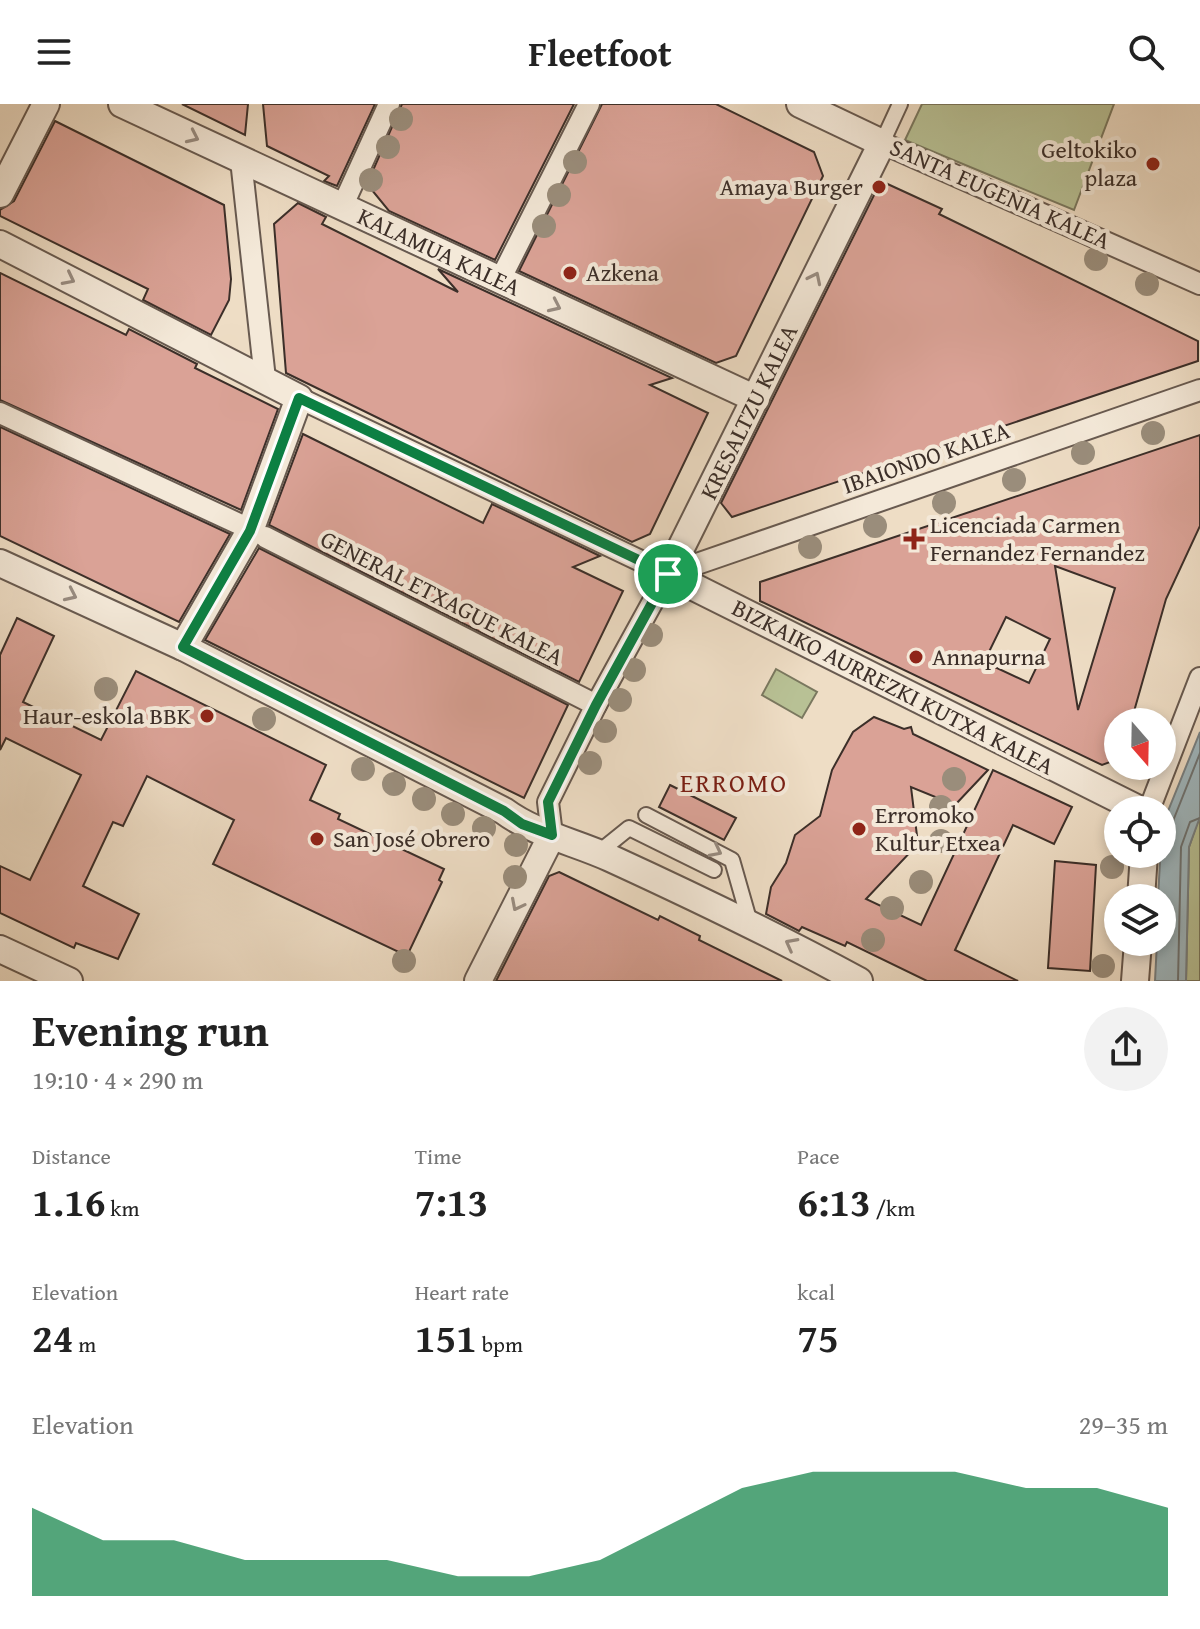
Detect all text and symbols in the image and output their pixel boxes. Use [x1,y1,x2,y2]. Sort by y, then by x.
text: Fleetfoot [528,26,672,79]
icon: menu [32,30,76,74]
icon: search [1124,30,1168,74]
one-way arrow [184,127,199,143]
street label: SANTA EUGENIA KALEA [884,129,1117,258]
place label: Geltokiko plaza [1041,132,1138,195]
marker: Geltokiko plaza [1144,155,1162,173]
place label: Amaya Burger [720,169,863,204]
marker: Amaya Burger [870,178,888,196]
street label: KALAMUA KALEA [352,198,527,305]
place label: Azkena [586,255,660,290]
marker: Azkena [561,264,579,282]
one-way arrow [61,270,76,285]
one-way arrow [805,272,821,287]
one-way arrow [547,296,562,312]
street label: KRESALTZU KALEA [691,318,806,505]
street label: IBAIONDO KALEA [838,412,1015,503]
place label: Licenciada Carmen Fernandez Fernandez [930,507,1145,570]
street label: GENERAL ETXAGUE KALEA [315,521,570,674]
marker: Licenciada Carmen Fernandez Fernandez [905,530,923,548]
pin [634,540,702,608]
icon: arrive [646,552,690,596]
one-way arrow [63,586,77,602]
street label: BIZKAIKO AURREZKI KUTXA KALEA [726,590,1061,783]
place label: Annapurna [932,639,1046,674]
marker: Annapurna [907,648,925,666]
place label: Haur-eskola BBK [23,698,192,733]
marker: Haur-eskola BBK [198,707,216,725]
north arrow [1104,708,1176,780]
map controls [1104,708,1176,956]
district label: ERROMO [680,763,788,802]
button: locate [1104,796,1176,868]
place label: Erromoko Kultur Etxea [875,797,1001,860]
marker: Erromoko Kultur Etxea [850,820,868,838]
place label: San José Obrero [333,821,490,856]
marker: San José Obrero [308,830,326,848]
one-way arrow [707,842,722,857]
button: layers [1104,884,1176,956]
one-way arrow [512,896,527,911]
one-way arrow [784,939,799,954]
text: Evening run [32,998,269,1062]
button: share [1084,1007,1168,1091]
text: 19:10 · 4 × 290 m [32,1060,203,1099]
text: Distance [32,1140,111,1172]
text: Time [415,1140,461,1172]
text: Pace [797,1140,840,1172]
text: 1.16 [32,1172,105,1231]
text: 7:13 [415,1172,488,1231]
text: 6:13 [797,1172,871,1231]
text: km [105,1192,139,1224]
text: /km [871,1192,915,1224]
text: Elevation [32,1276,118,1308]
text: Heart rate [415,1276,509,1308]
text: kcal [797,1276,835,1308]
text: 24 [32,1308,73,1367]
text: 151 [415,1308,477,1367]
text: 75 [797,1308,839,1367]
text: m [73,1328,96,1360]
text: bpm [477,1328,523,1360]
text: Elevation [32,1405,134,1444]
text: 29–35 m [1079,1405,1168,1444]

